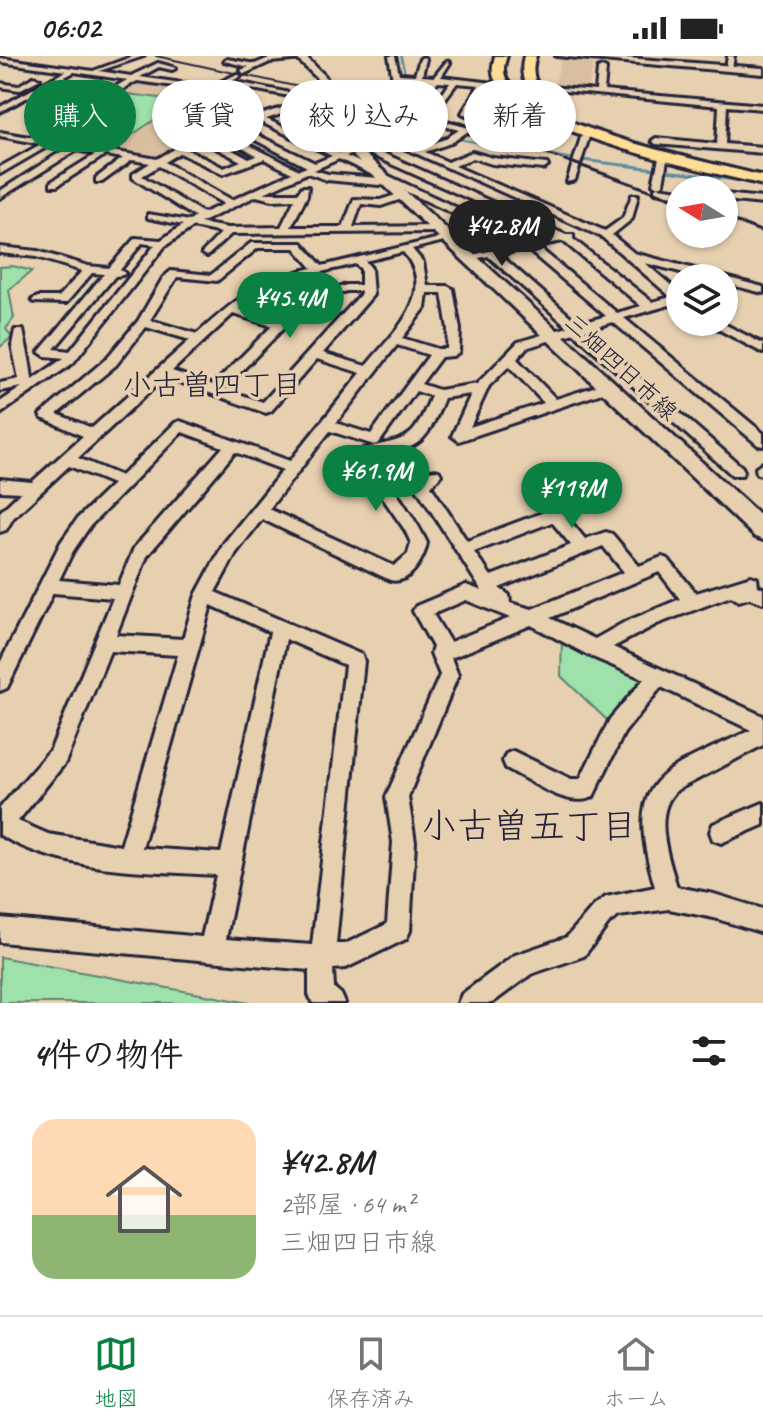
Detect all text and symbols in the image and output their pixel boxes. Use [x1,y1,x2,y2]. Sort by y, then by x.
text: 06:02 [40,9,101,47]
chip: 購入 [24,80,136,152]
chip: 賃貸 [152,80,264,152]
chip: 絞り込み [280,80,448,152]
chip: 新着 [464,80,576,152]
north arrow [666,176,738,248]
map controls [666,176,738,336]
pin: ¥42.8M [437,200,567,268]
text: ¥42.8M [467,209,537,242]
button: layers [666,264,738,336]
pin: ¥45.4M [225,272,355,340]
text: ¥45.4M [255,281,325,314]
street label: 三畑四日市線 [558,307,684,427]
district label: 小古曽四丁目 [122,366,302,404]
pin: ¥61.9M [311,445,441,513]
text: ¥61.9M [340,454,412,487]
pin: ¥119M [516,462,628,530]
text: ¥119M [539,471,605,504]
district label: 小古曽五丁目 [421,803,637,849]
icon: filters [687,1029,731,1073]
text: 4件の物件 [32,1033,183,1076]
text: ¥42.8M [280,1140,373,1183]
icon: home [96,1151,192,1247]
text: 2部屋 · 64 m² [280,1188,414,1221]
text: 三畑四日市線 [280,1226,436,1259]
tab: 地図 [94,1332,138,1413]
tab: 保存済み [327,1332,415,1413]
tab: ホーム [604,1332,669,1413]

